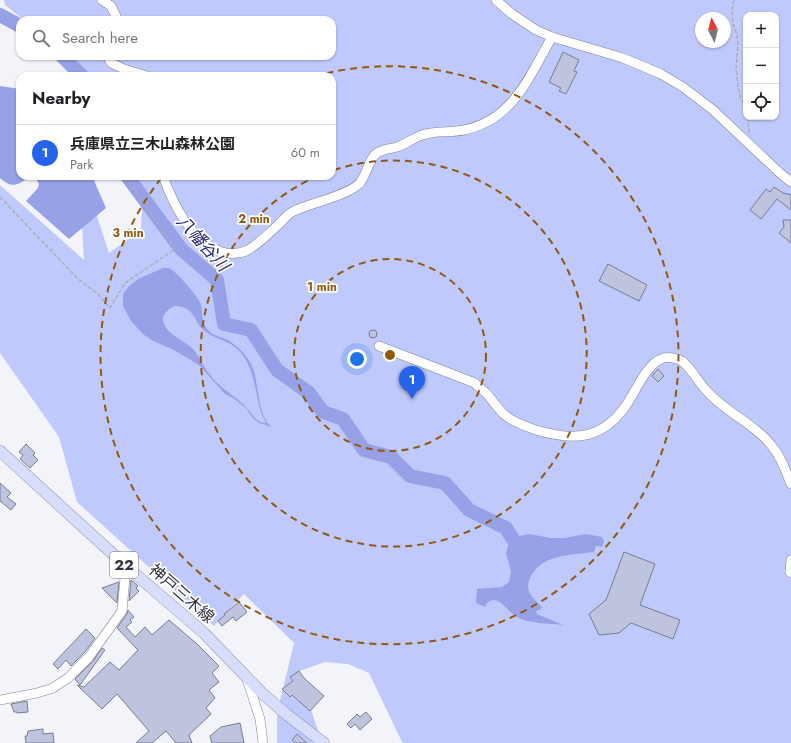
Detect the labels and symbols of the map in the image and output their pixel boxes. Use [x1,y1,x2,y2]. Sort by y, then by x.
north arrow [695,12,731,48]
water label: 八幡谷川 [171,210,236,278]
text: 2 min [238,210,270,228]
text: 3 min [112,224,144,242]
text: 1 min [307,278,337,296]
centre of rings [383,348,397,362]
your location [347,349,367,369]
pin: 1 [399,366,425,399]
road number: 22 [110,552,138,578]
street label: 神戸三木線 [144,558,219,628]

